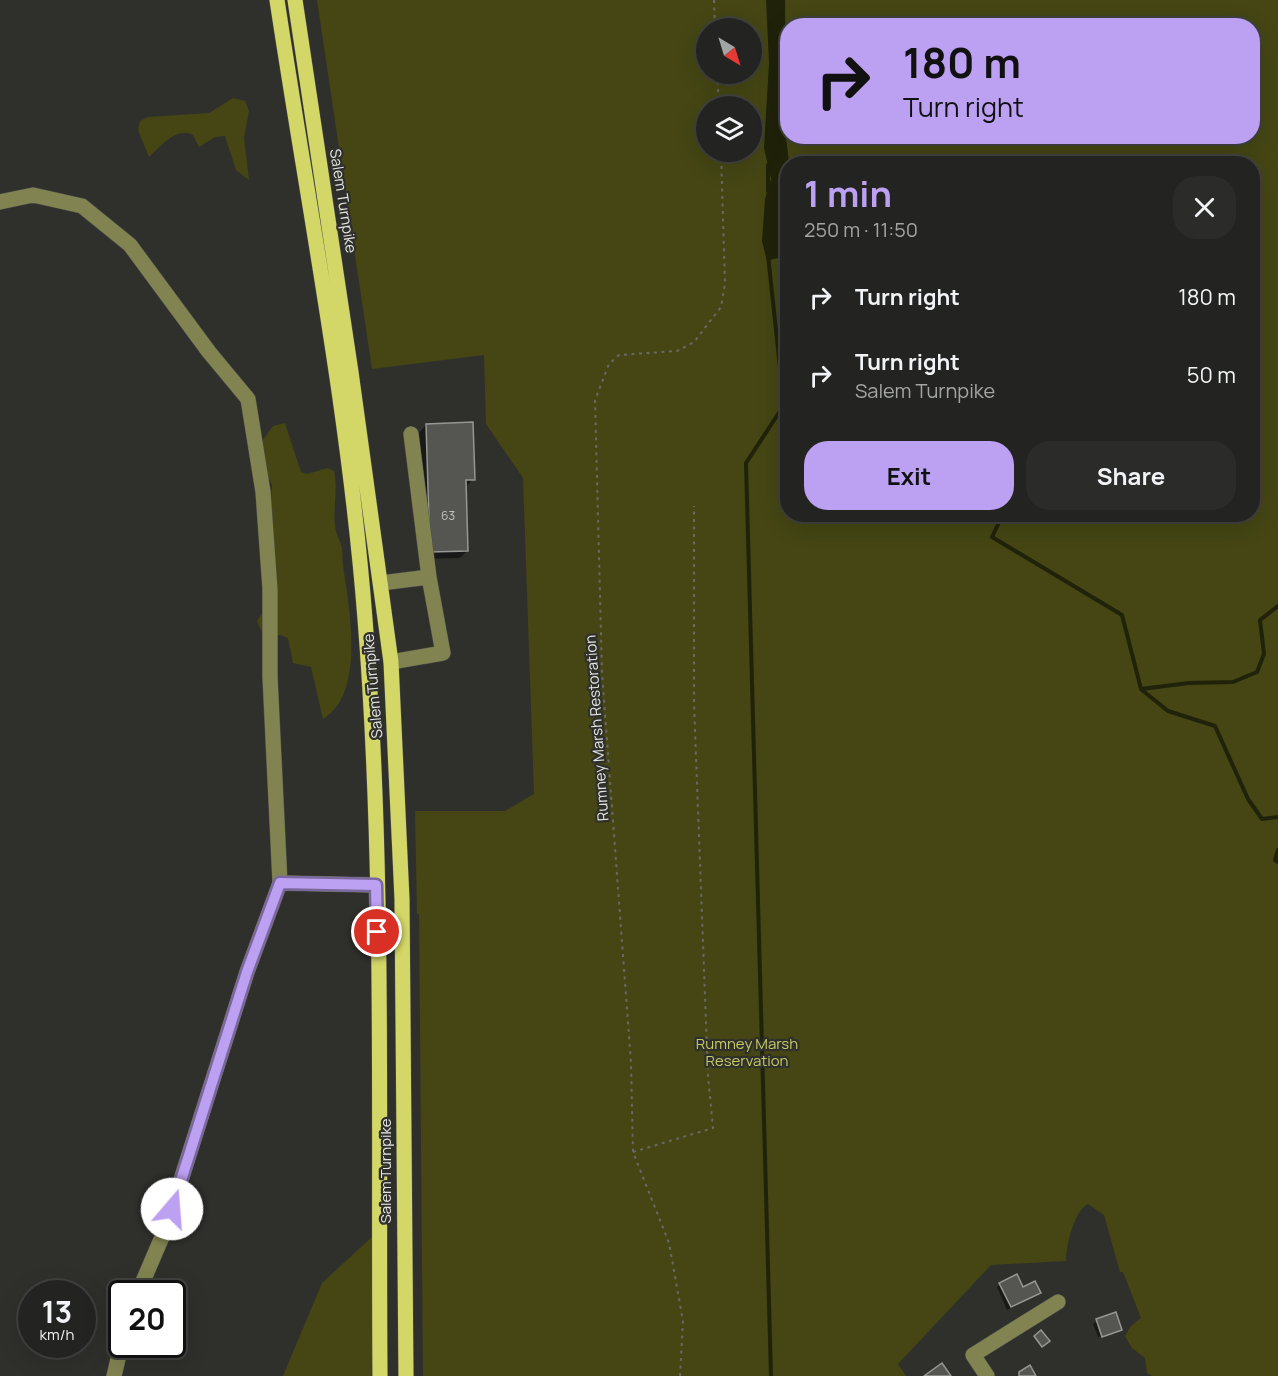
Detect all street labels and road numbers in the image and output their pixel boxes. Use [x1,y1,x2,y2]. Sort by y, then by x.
street label: Salem Turnpike [325,147,362,255]
street label: Salem Turnpike [357,632,388,739]
street label: Rumney Marsh Restoration [580,634,613,822]
street label: Salem Turnpike [375,1118,396,1224]

